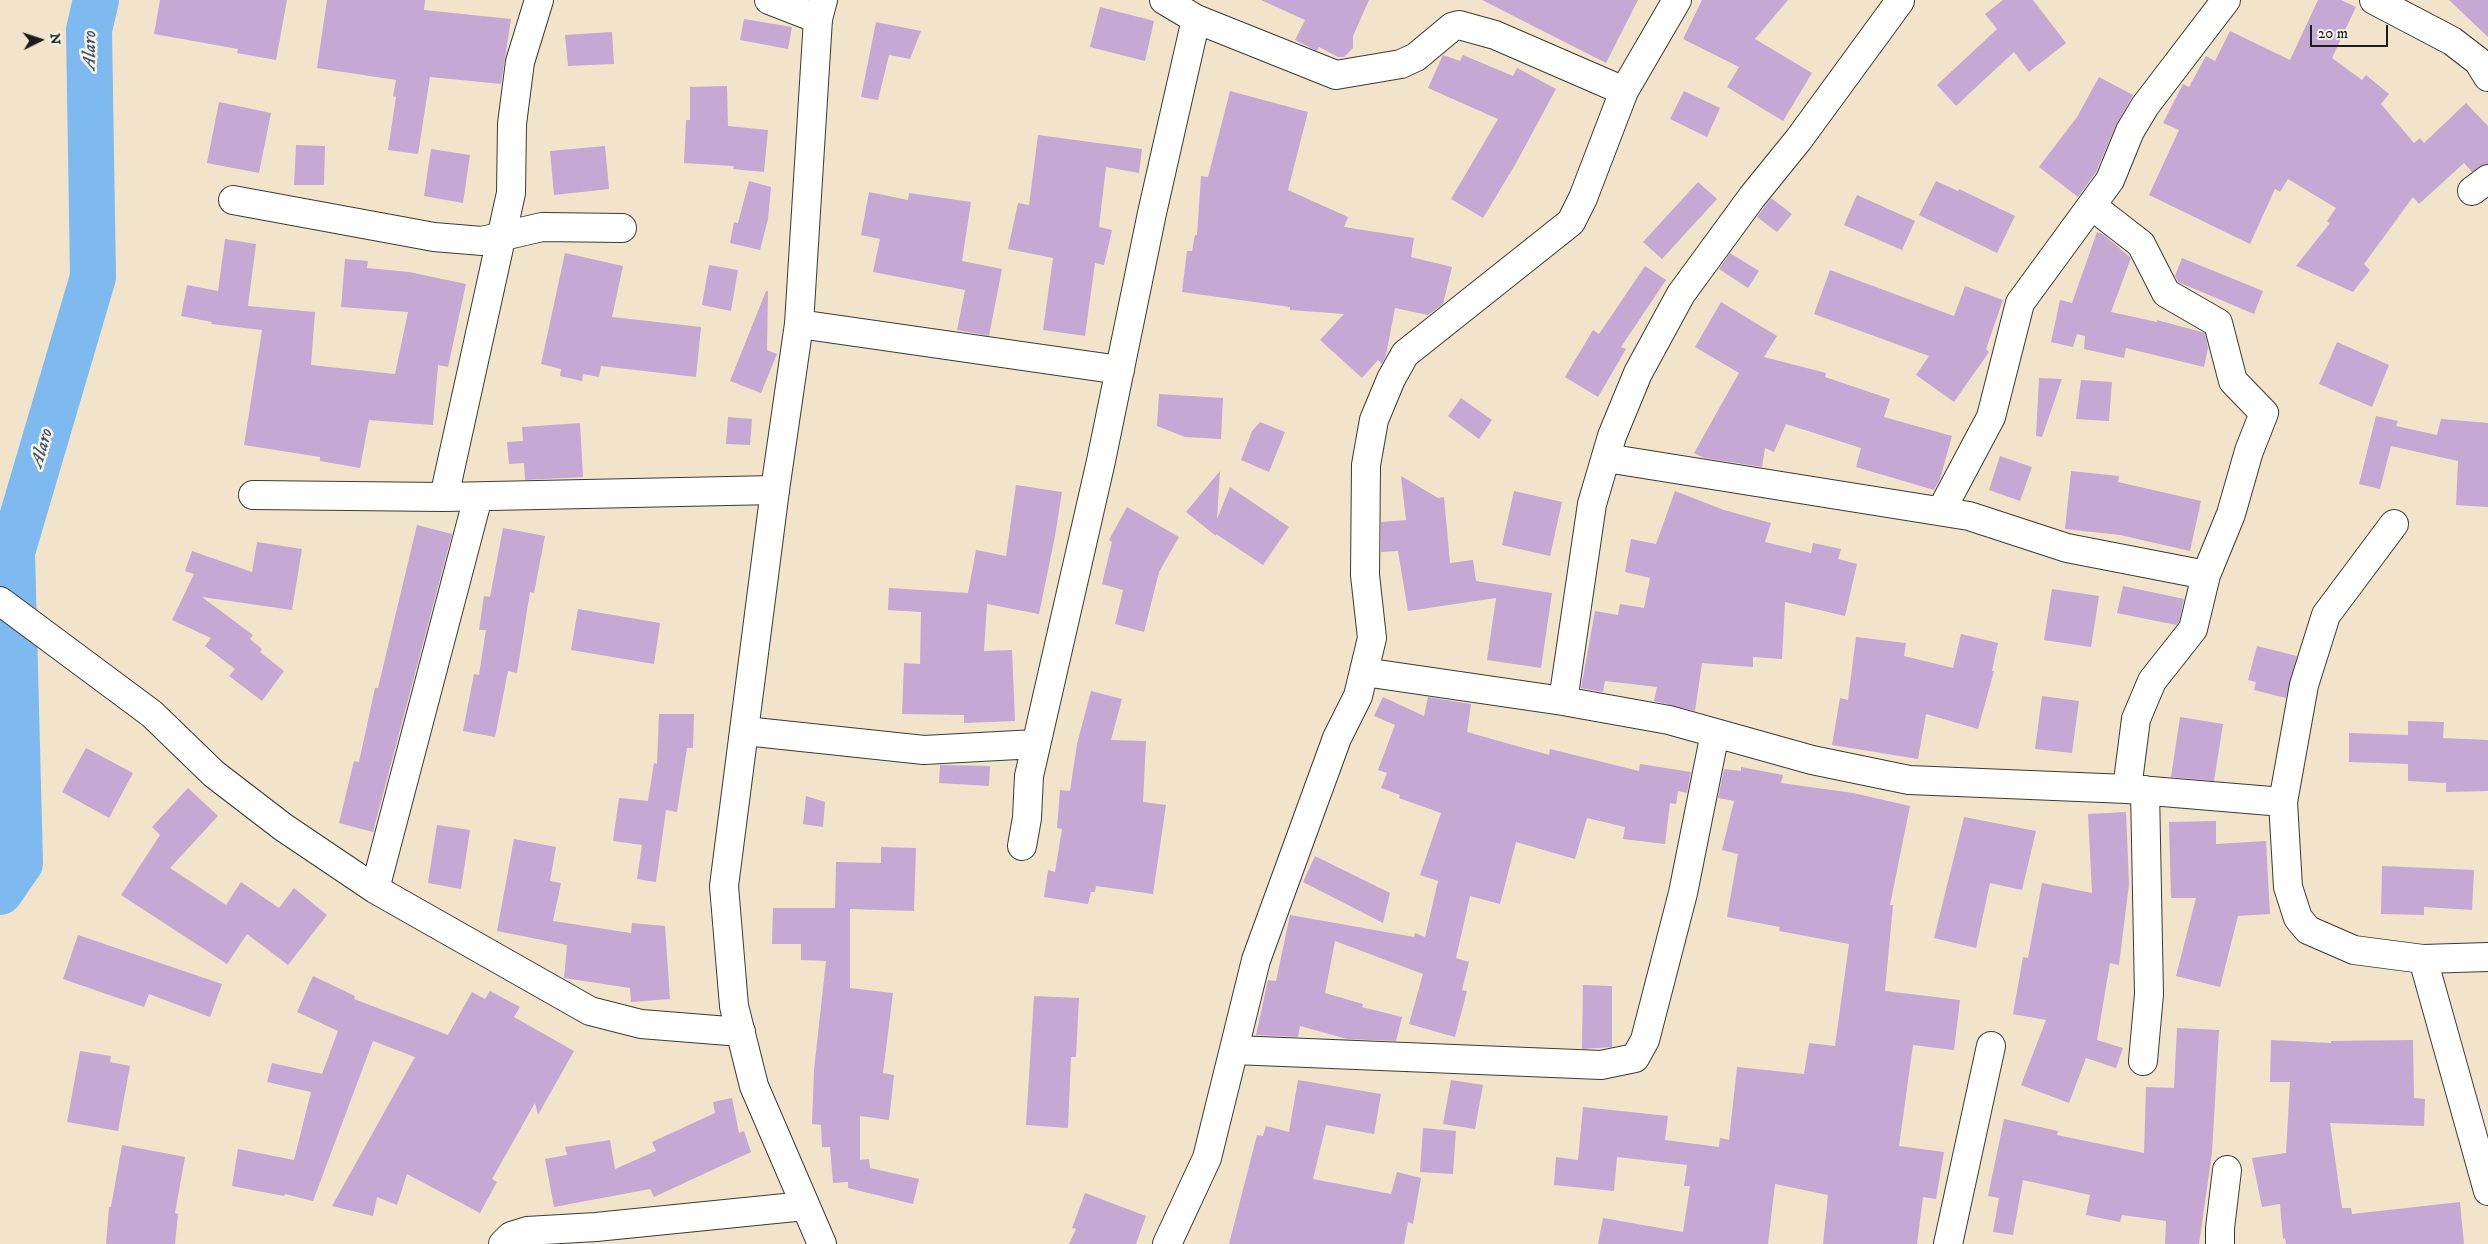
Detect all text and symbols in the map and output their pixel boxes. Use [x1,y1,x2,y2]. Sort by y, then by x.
north arrow [15,15,65,65]
scale bar [2313,15,2390,47]
text: 20 m [2318,24,2348,43]
water label: Alaro [79,30,103,70]
text: N [46,33,64,45]
water label: Alaro [27,426,59,470]

